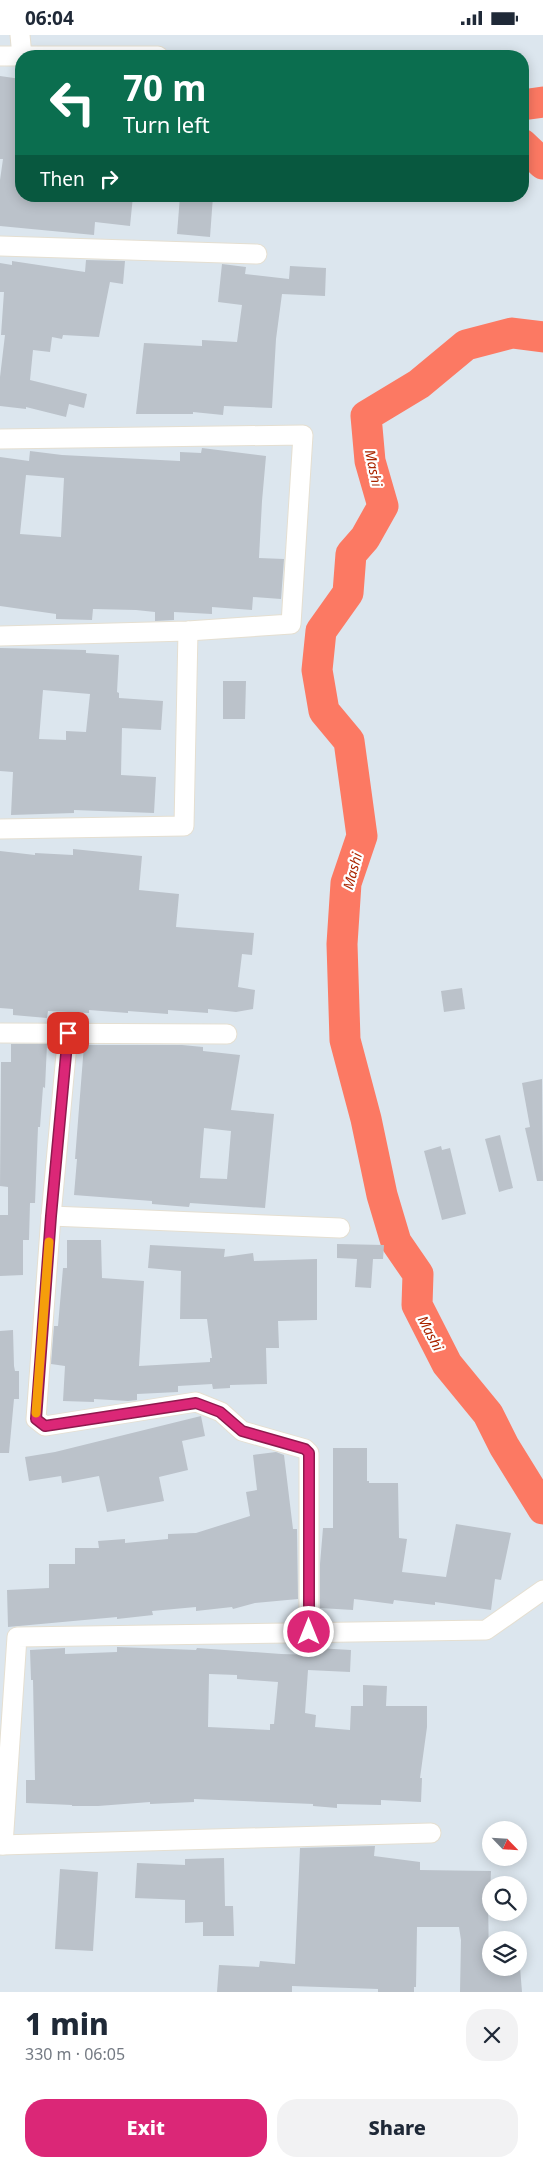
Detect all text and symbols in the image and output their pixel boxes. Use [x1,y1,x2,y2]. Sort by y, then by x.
text: 06:04 [25,5,74,31]
text: 70 m [123,64,206,111]
icon: left [40,70,105,135]
text: Turn left [123,109,210,139]
icon: right [95,165,123,193]
text: Then [40,166,85,192]
water label: Mashi [361,448,387,489]
water label: Mashi [338,850,366,892]
pin [47,1012,89,1054]
icon: arrive [54,1019,82,1047]
water label: Mashi [414,1312,448,1354]
position arrow [282,1605,334,1657]
north arrow [482,1821,528,1866]
map controls [482,1821,527,1976]
button: search [482,1876,527,1921]
button: layers [482,1931,527,1976]
text: 1 min [25,2003,109,2044]
button: close [466,2009,518,2061]
text: 330 m · 06:05 [25,2043,125,2065]
button: Exit [25,2099,267,2157]
button: Share [277,2099,518,2157]

